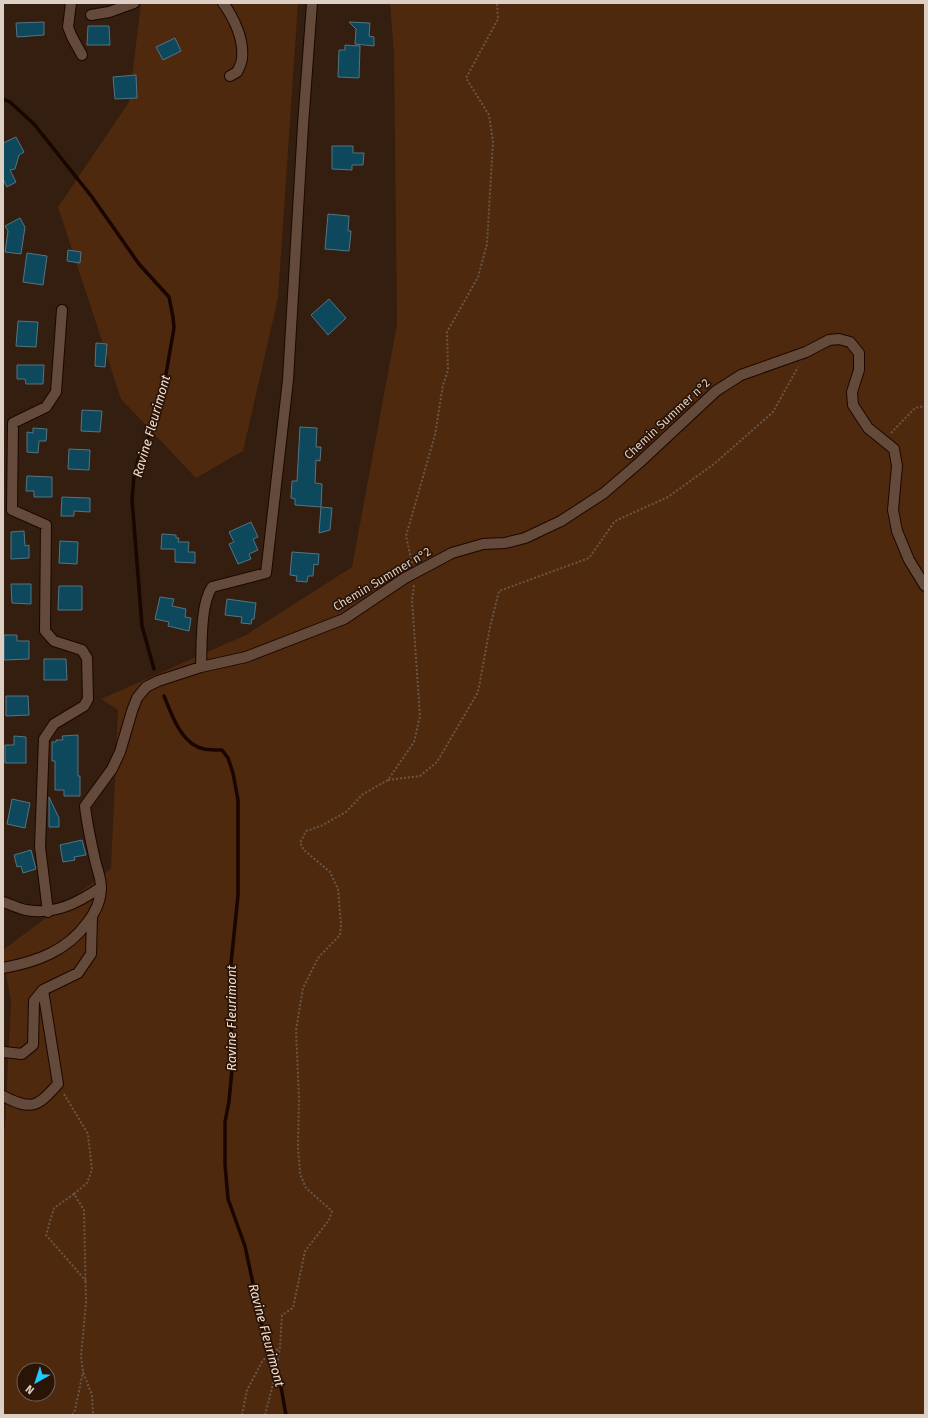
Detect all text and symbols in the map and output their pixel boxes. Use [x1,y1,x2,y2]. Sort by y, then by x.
water label: Ravine Fleurimont [130,373,173,479]
street label: Chemin Summer n°2 [621,376,713,462]
street label: Chemin Summer n°2 [331,544,434,614]
water label: Ravine Fleurimont [224,965,239,1071]
water label: Ravine Fleurimont [246,1282,288,1389]
north arrow [16,1362,56,1402]
text: N [23,1382,37,1397]

